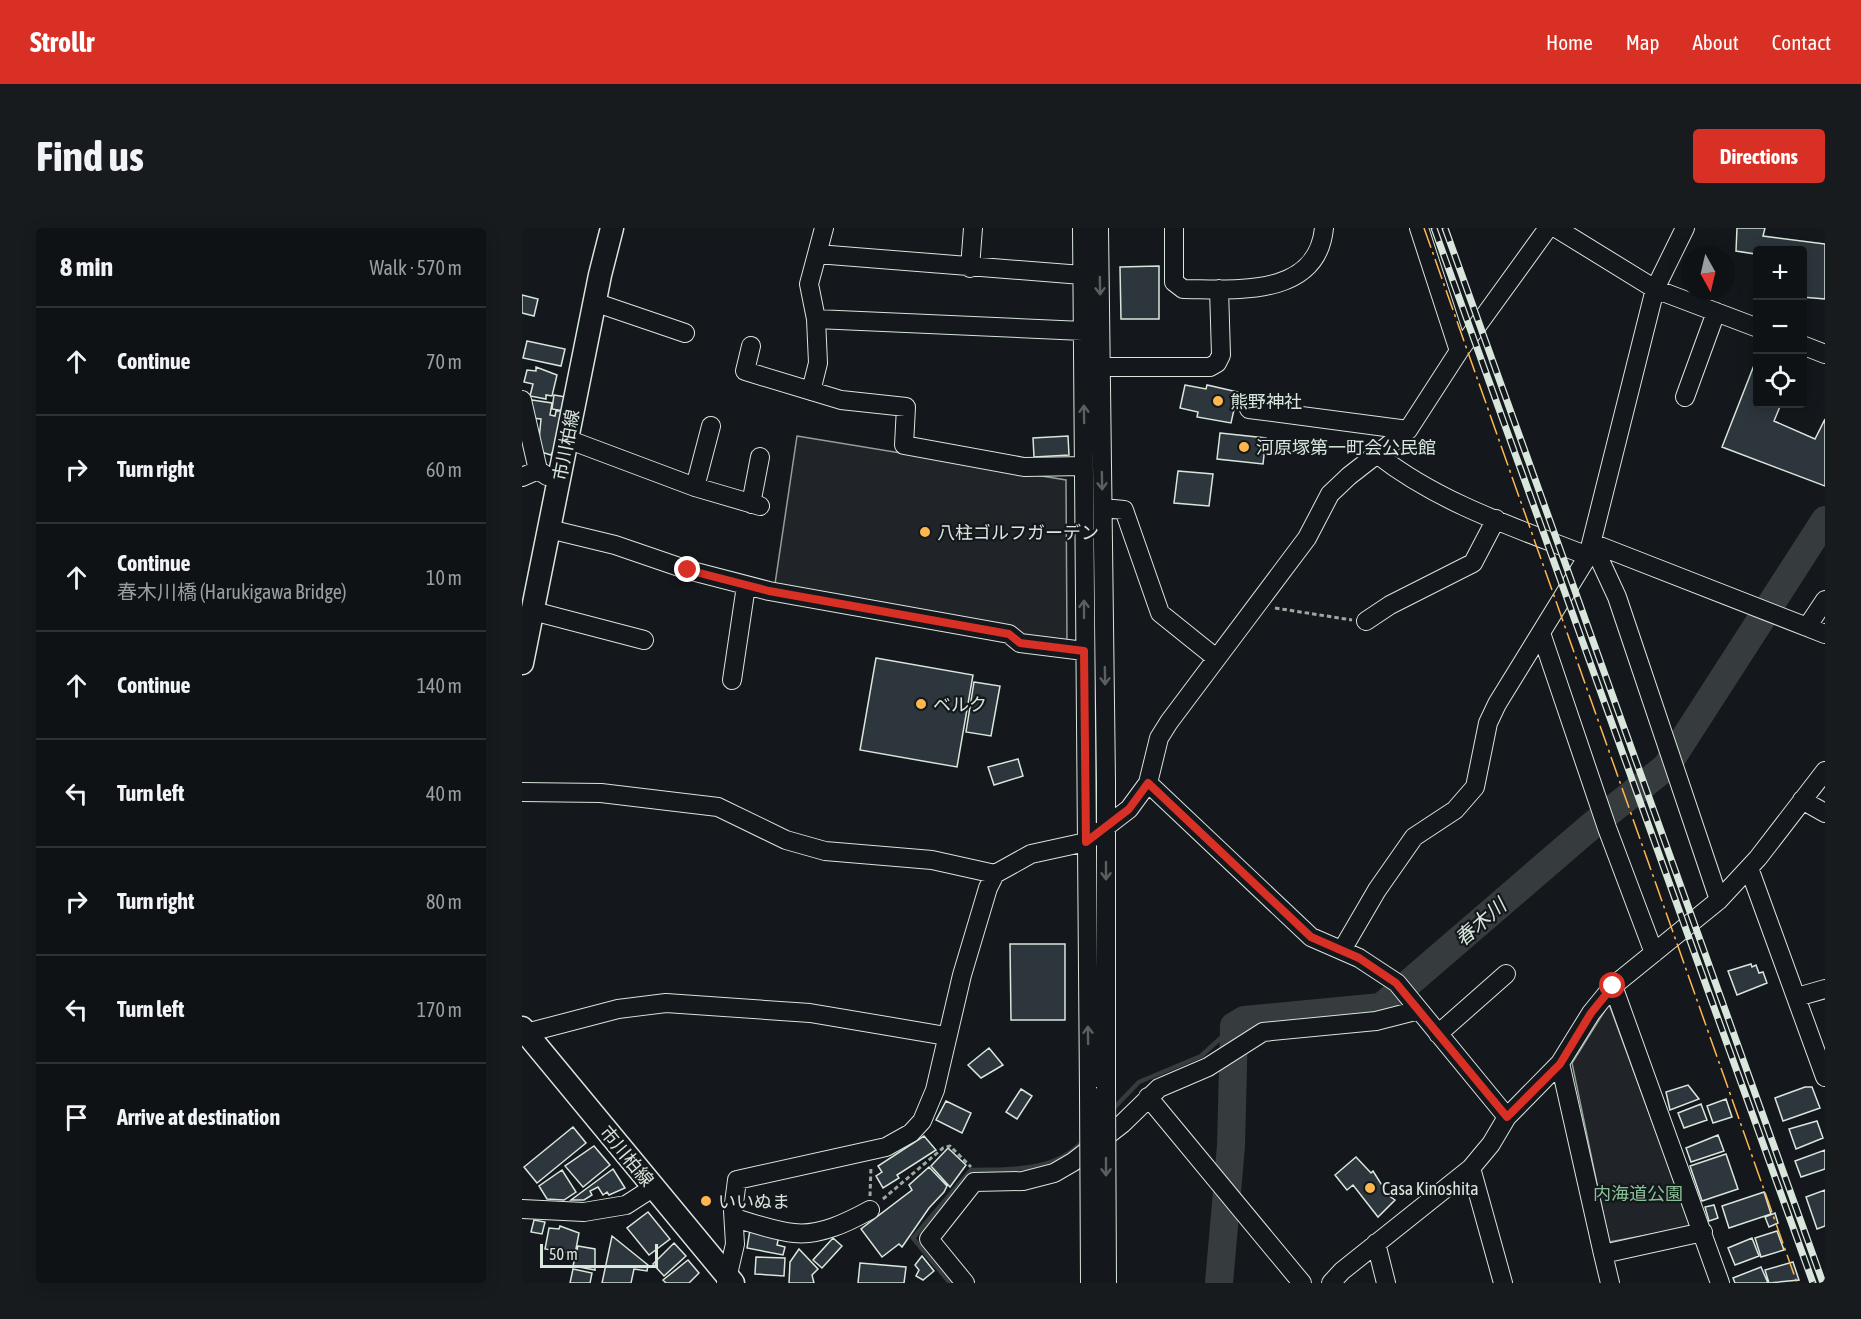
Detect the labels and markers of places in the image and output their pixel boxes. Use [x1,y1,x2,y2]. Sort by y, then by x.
place label: 熊野神社 [1230,391,1302,412]
marker: 熊野神社 [1211,394,1225,408]
place label: 河原塚第一町会公民館 [1256,437,1436,458]
marker: 河原塚第一町会公民館 [1237,440,1251,454]
place label: 八柱ゴルフガーデン [937,522,1099,543]
marker: 八柱ゴルフガーデン [918,525,932,539]
place label: ベルク [933,694,987,715]
marker: ベルク [914,697,928,711]
place label: Casa Kinoshita [1382,1178,1479,1199]
marker: Casa Kinoshita [1363,1181,1377,1195]
place label: いいぬま [718,1191,790,1212]
marker: いいぬま [699,1194,713,1208]

